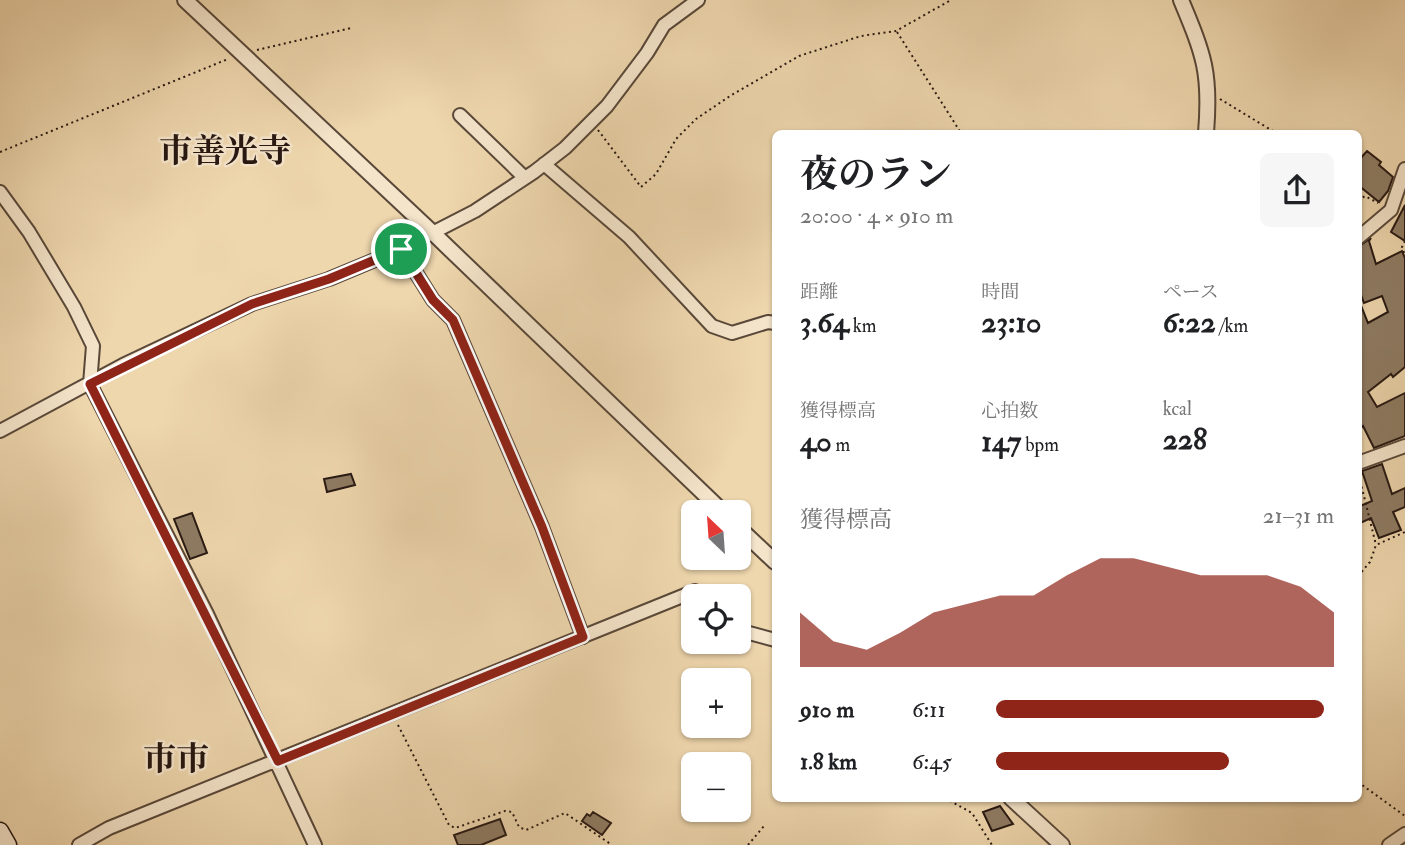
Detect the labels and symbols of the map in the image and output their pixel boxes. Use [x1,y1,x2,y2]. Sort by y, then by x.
district label: 市善光寺 [159,131,291,172]
pin [371,219,431,279]
north arrow [681,500,751,570]
district label: 市市 [143,739,209,780]

